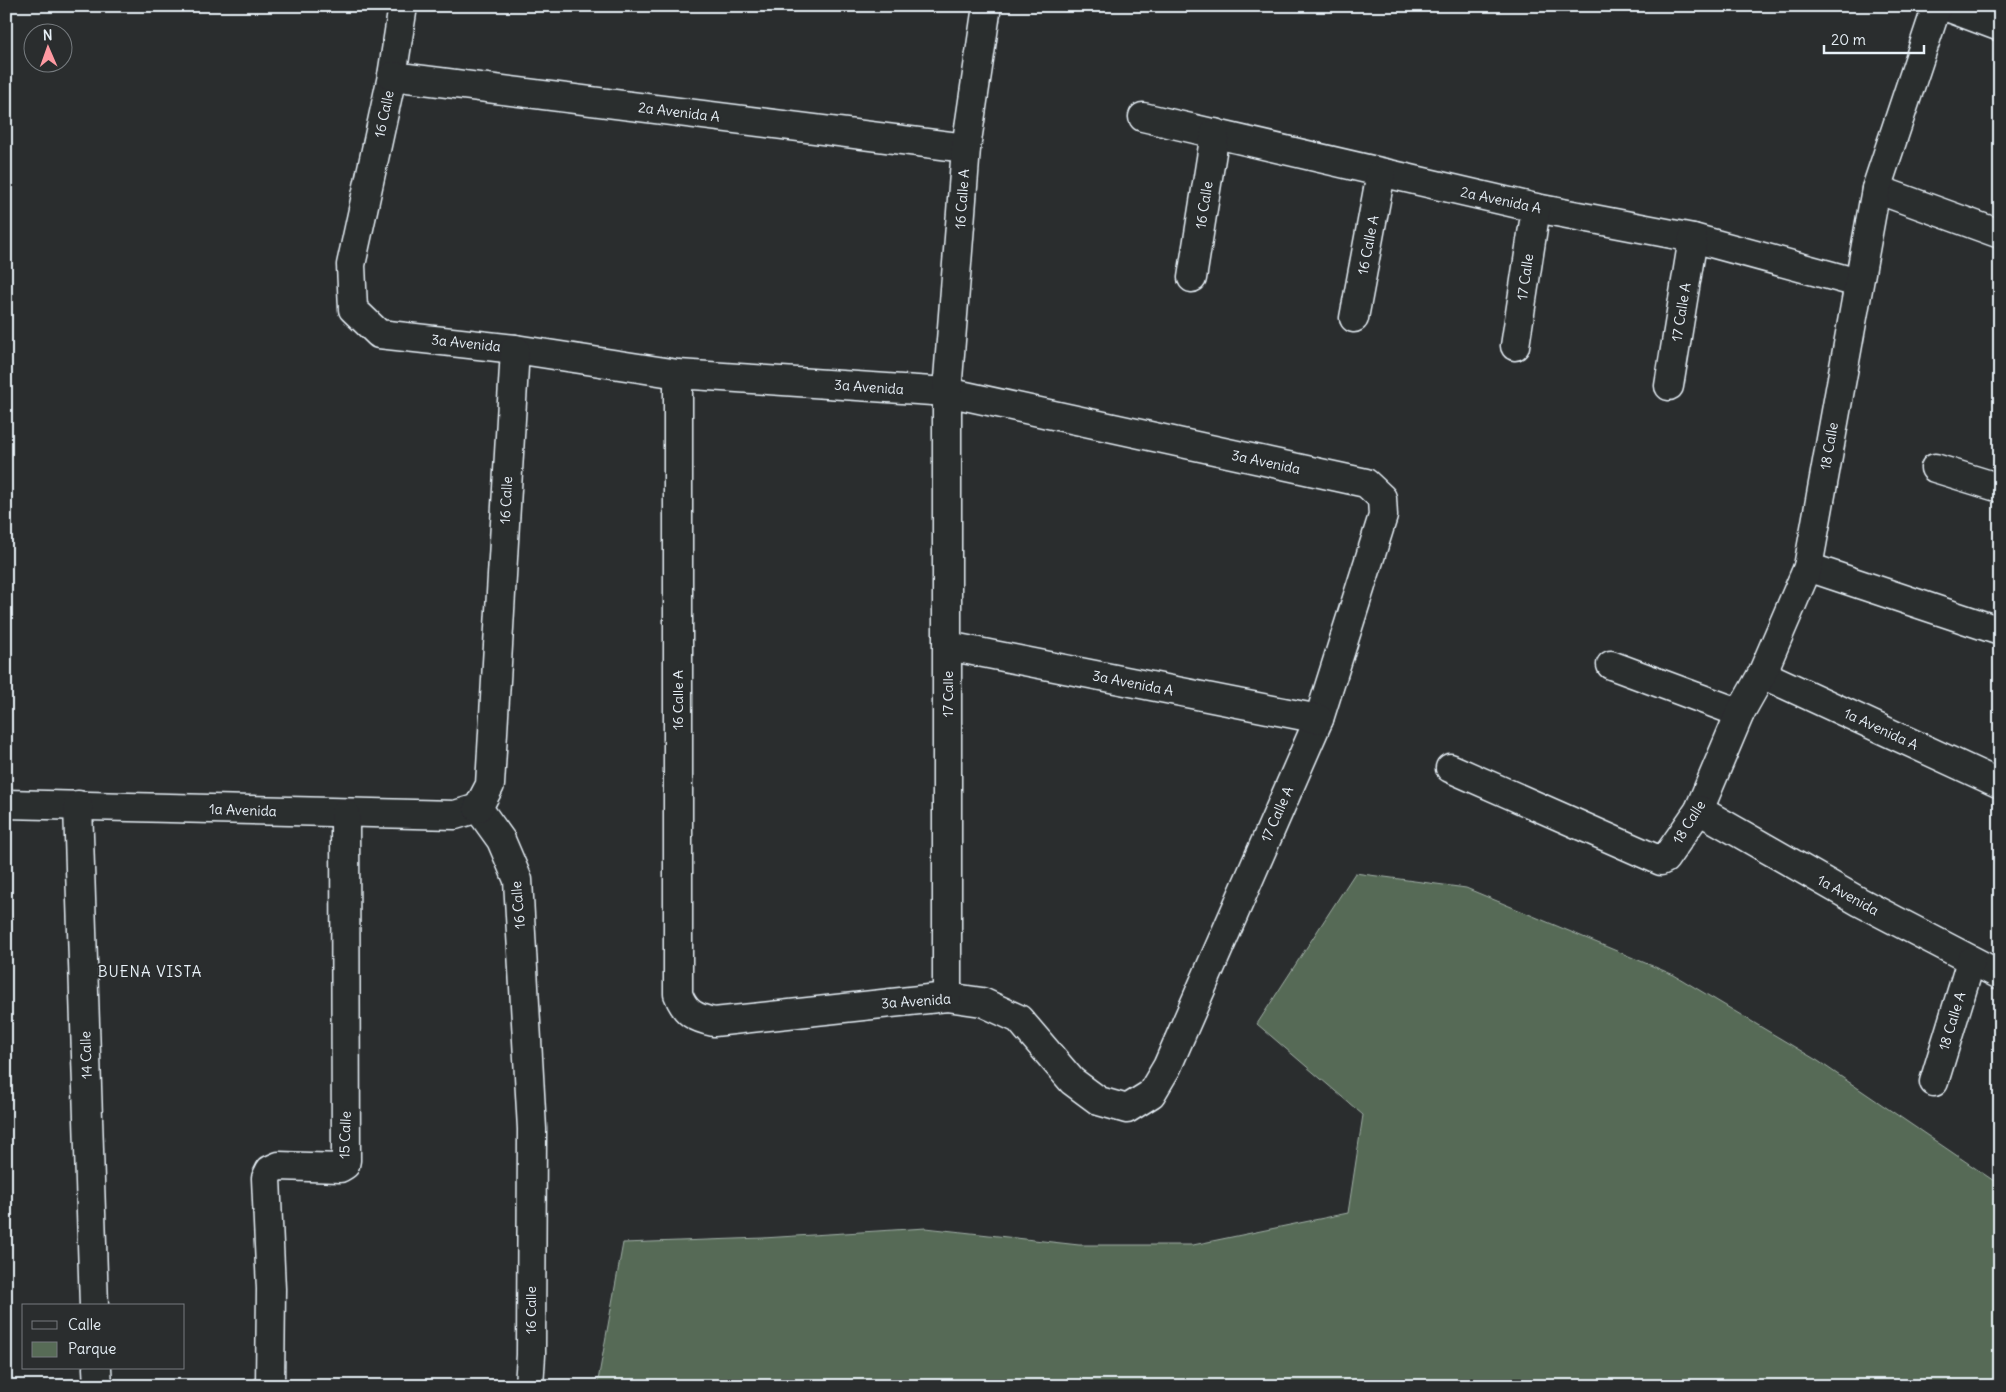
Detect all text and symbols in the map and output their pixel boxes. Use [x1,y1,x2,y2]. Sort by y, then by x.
north arrow [22,22,72,72]
scale bar [1824,22,1924,54]
text: N [42,26,53,44]
text: 20 m [1831,30,1866,49]
street label: 16 Calle [370,89,398,139]
street label: 2a Avenida A [637,98,721,126]
street label: 16 Calle A [951,168,973,230]
street label: 16 Calle [1191,180,1217,230]
street label: 2a Avenida A [1459,183,1543,217]
street label: 16 Calle A [1353,214,1383,276]
street label: 17 Calle [1513,253,1537,301]
street label: 17 Calle A [1667,281,1695,343]
street label: 3a Avenida [430,330,502,356]
street label: 3a Avenida [833,376,905,398]
street label: 18 Calle [1816,421,1842,471]
street label: 3a Avenida [1230,446,1302,478]
street label: 16 Calle [496,476,516,524]
street label: 3a Avenida A [1091,666,1175,700]
street label: 16 Calle A [669,670,687,730]
street label: 17 Calle [939,671,957,717]
street label: 1a Avenida A [1841,704,1921,754]
street label: 17 Calle A [1257,783,1297,845]
street label: 18 Calle [1669,797,1709,847]
street label: 1a Avenida [209,800,277,820]
street label: 1a Avenida [1814,871,1882,919]
street label: 16 Calle [507,880,529,930]
district label: BUENA VISTA [98,962,202,981]
street label: 3a Avenida [880,990,952,1012]
street label: 18 Calle A [1935,990,1969,1052]
street label: 14 Calle [76,1031,96,1079]
street label: 15 Calle [335,1111,355,1159]
street label: 16 Calle [522,1286,540,1334]
legend [22,1304,185,1370]
text: Calle [68,1315,101,1334]
text: Parque [68,1339,116,1358]

